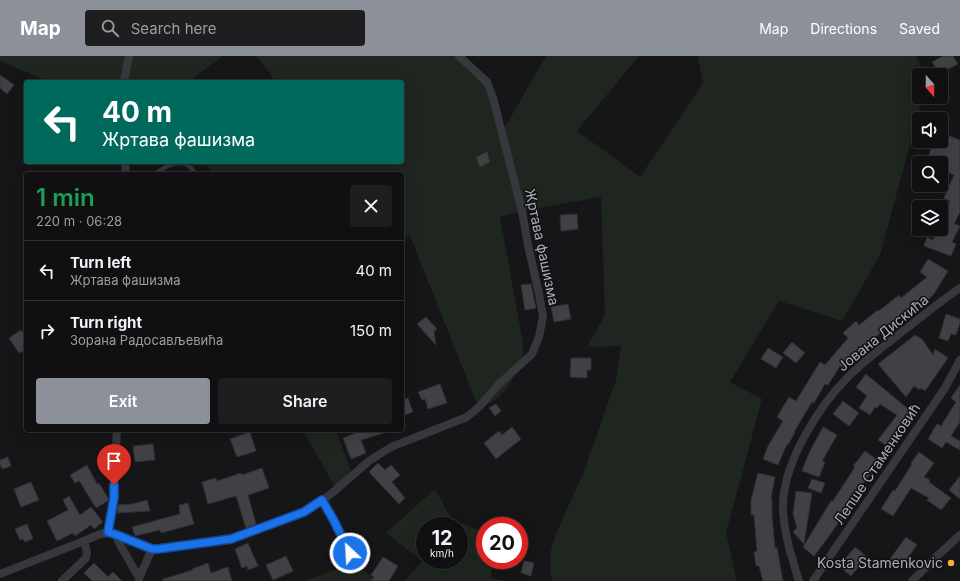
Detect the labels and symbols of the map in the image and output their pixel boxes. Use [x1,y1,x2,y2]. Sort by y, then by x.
north arrow [912,68,948,104]
street label: Жртава фашизма [522,187,563,307]
street label: Јована Дискића [834,291,932,374]
street label: Лепше Стаменковић [830,400,923,528]
pin [97,444,131,485]
speed limit sign: 20 [476,517,528,569]
position arrow [329,532,371,574]
place label: Kosta Stamenkovic [817,554,943,571]
marker: Kosta Stamenkovic [946,558,956,568]

